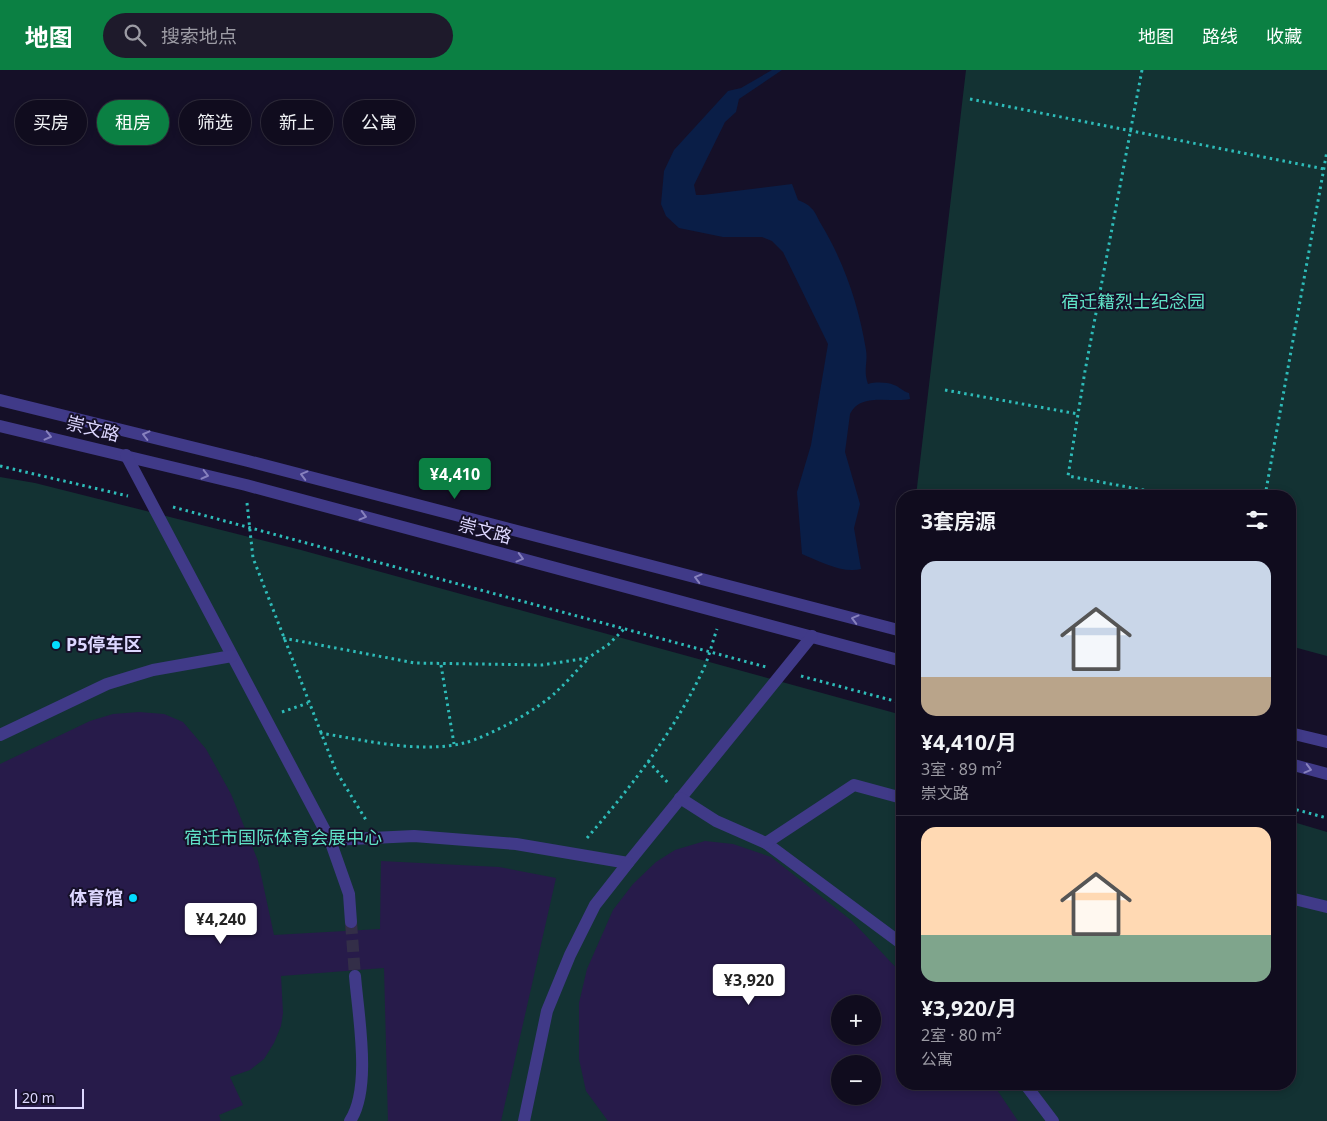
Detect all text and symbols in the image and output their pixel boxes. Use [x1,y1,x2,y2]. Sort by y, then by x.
search box [103,13,453,58]
text: 地图 [25,20,73,53]
icon: search [121,21,149,49]
text: 搜索地点 [161,23,237,49]
text: 地图 [1138,24,1174,48]
text: 路线 [1202,24,1238,48]
text: 收藏 [1266,24,1302,48]
chip: 买房 [15,100,87,145]
chip: 租房 [97,100,169,145]
chip: 筛选 [179,100,251,145]
chip: 新上 [261,100,333,145]
chip: 公寓 [343,100,415,145]
park label: 宿迁籍烈士纪念园 [1061,289,1205,313]
street label: 崇文路 [64,410,122,446]
one-way arrow [43,430,52,441]
one-way arrow [142,430,151,441]
pin: ¥4,410 [414,458,496,500]
text: ¥4,410 [430,463,480,485]
one-way arrow [201,469,210,480]
one-way arrow [299,470,308,481]
icon: filters [1243,506,1271,534]
text: 3套房源 [921,507,996,535]
one-way arrow [358,510,367,521]
street label: 崇文路 [456,511,514,549]
one-way arrow [515,552,524,563]
one-way arrow [694,573,703,584]
icon: home [1051,594,1141,684]
one-way arrow [851,614,860,625]
place label: P5停车区 [66,632,141,656]
marker: P5停车区 [50,639,62,651]
text: ¥4,410/月 [921,728,1017,756]
text: 3室 · 89 m² [921,758,1002,780]
one-way arrow [1304,763,1312,773]
text: 崇文路 [921,782,969,804]
park label: 宿迁市国际体育会展中心 [184,825,382,849]
icon: home [1051,859,1141,949]
place label: 体育馆 [69,885,123,909]
marker: 体育馆 [127,892,139,904]
pin: ¥4,240 [180,902,262,945]
text: ¥4,240 [196,908,246,930]
pin: ¥3,920 [708,964,790,1006]
text: ¥3,920 [724,969,774,991]
text: ¥3,920/月 [921,994,1017,1022]
map controls [831,995,881,1105]
button: + [831,995,881,1045]
text: 2室 · 80 m² [921,1024,1002,1046]
text: 公寓 [921,1048,953,1070]
button: − [831,1055,881,1105]
scale bar [15,1086,84,1109]
text: 20 m [22,1088,55,1107]

